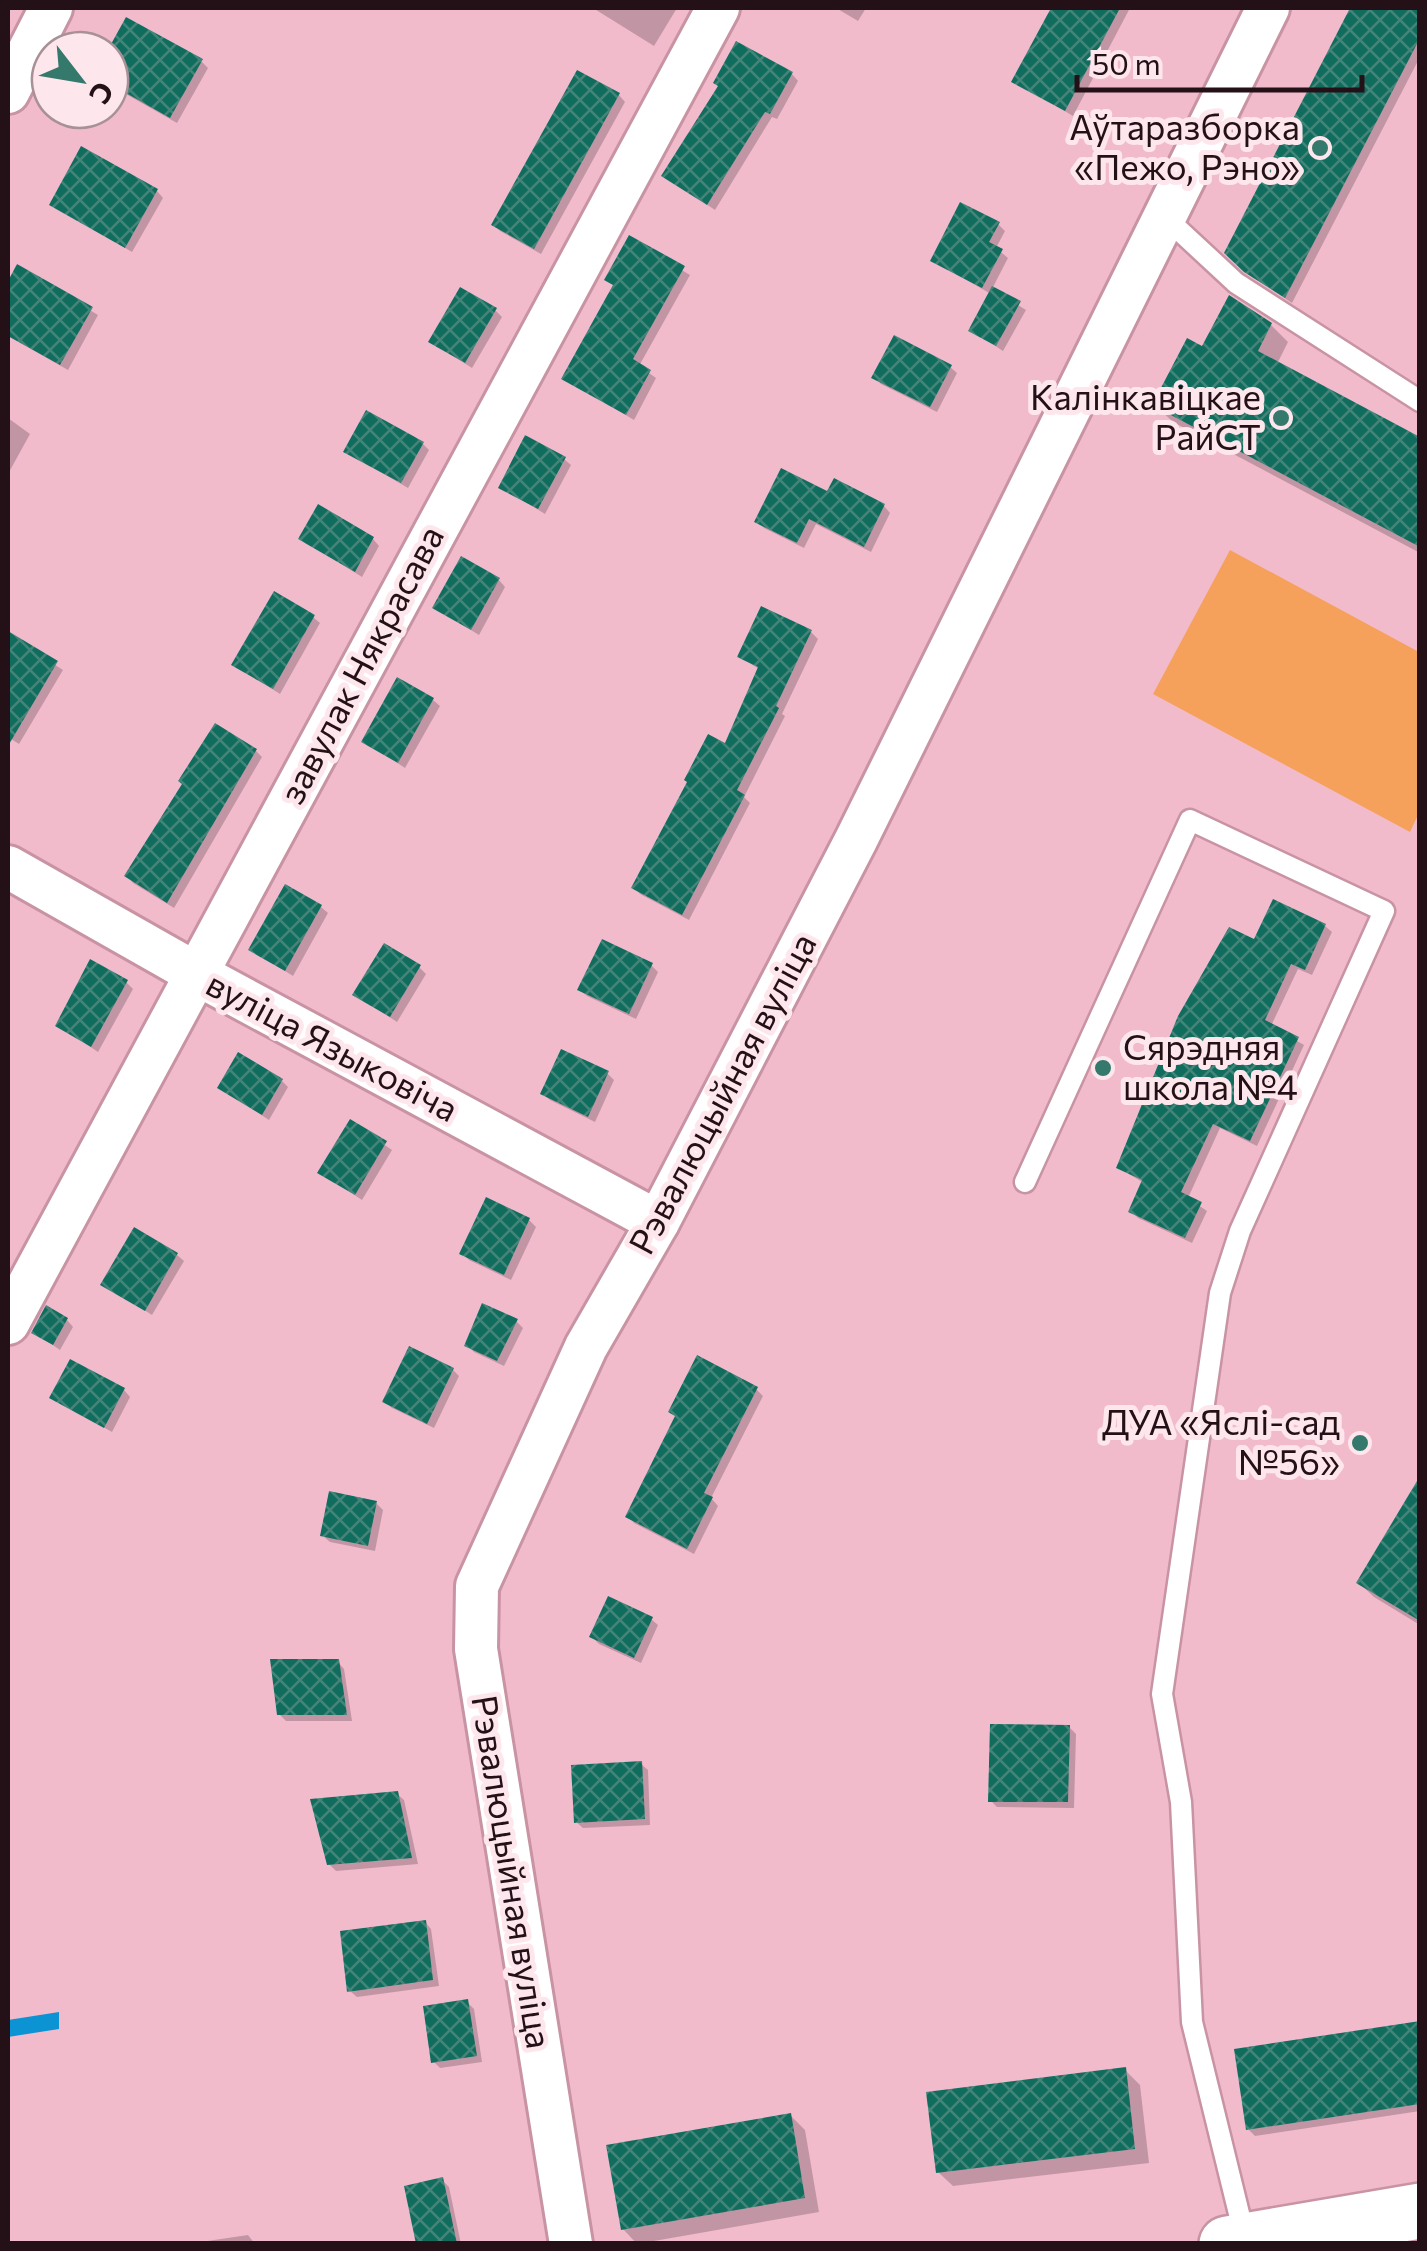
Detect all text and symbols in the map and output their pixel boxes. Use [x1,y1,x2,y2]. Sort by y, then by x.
north arrow [30,30,130,130]
scale bar [1077,30,1362,92]
text: 50 m [1092,44,1161,81]
text: С [83,76,122,110]
place label: Аўтаразборка «Пежо, Рэно» [1069,104,1300,187]
marker: Аўтаразборка «Пежо, Рэно» [1309,137,1331,159]
place label: Калінкавіцкае РайСТ [1030,374,1261,457]
marker: Калінкавіцкае РайСТ [1270,407,1292,429]
street label: завулак Някрасава [268,518,451,810]
street label: Рэвалюцыйная вуліца [618,925,824,1261]
street label: вуліца Языковіча [200,960,466,1129]
place label: Сярэдняя школа №4 [1123,1024,1298,1107]
marker: Сярэдняя школа №4 [1092,1057,1114,1079]
place label: ДУА «Яслі-сад №56» [1102,1399,1340,1482]
marker: ДУА «Яслі-сад №56» [1349,1432,1371,1454]
street label: Рэвалюцыйная вуліца [464,1692,563,2051]

